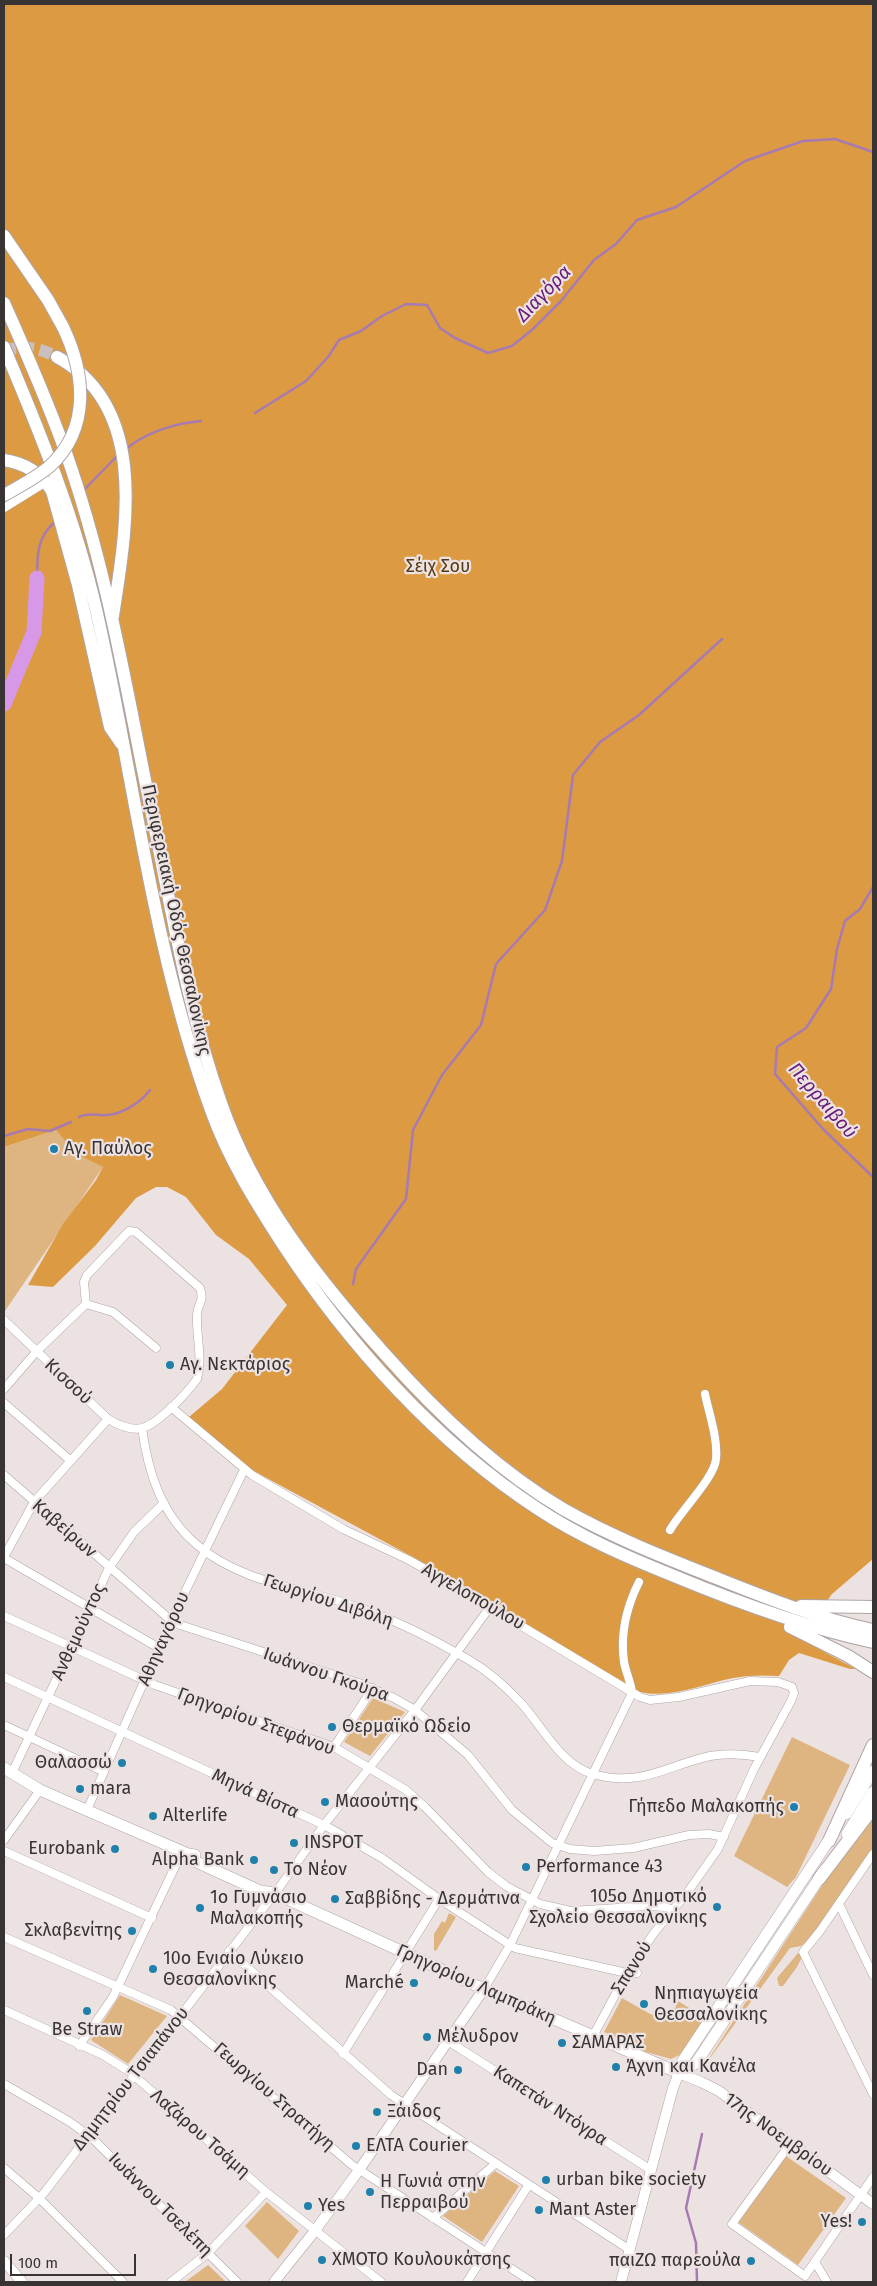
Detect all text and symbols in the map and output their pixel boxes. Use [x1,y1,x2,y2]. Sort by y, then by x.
water label: Διαγόρα [512,261,576,327]
park label: Σέιχ Σου [406,556,470,578]
street label: Περιφερειακή Οδός Θεσσαλονίκης [137,782,215,1058]
water label: Περραιβού [783,1058,861,1144]
place label: Αγ. Παύλος [64,1138,152,1160]
marker: Αγ. Παύλος [48,1143,60,1155]
place label: Αγ. Νεκτάριος [180,1354,290,1376]
street label: Κισσού [40,1355,96,1409]
marker: Αγ. Νεκτάριος [164,1359,176,1371]
street label: Καβείρων [27,1495,101,1563]
street label: Αγγελοπούλου [418,1559,528,1635]
street label: Γεωργίου Διβόλη [260,1570,396,1632]
street label: Ανθεμούντος [47,1580,111,1684]
street label: Αθηναγόρου [134,1589,194,1689]
street label: Ιωάννου Γκούρα [260,1643,392,1707]
street label: Γρηγορίου Στεφάνου [174,1683,338,1761]
place label: Θερμαϊκό Ωδείο [342,1716,471,1738]
marker: Θερμαϊκό Ωδείο [326,1721,338,1733]
place label: Θαλασσώ [35,1752,112,1774]
marker: Θαλασσώ [116,1757,128,1769]
street label: Μηνά Βίστα [208,1764,302,1824]
place label: mara [90,1778,131,1800]
marker: mara [74,1783,86,1795]
place label: Μασούτης [335,1791,418,1813]
marker: Μασούτης [319,1796,331,1808]
place label: Γήπεδο Μαλακοπής [628,1796,784,1818]
marker: Γήπεδο Μαλακοπής [788,1801,800,1813]
place label: Alterlife [163,1805,228,1827]
marker: Alterlife [147,1810,159,1822]
place label: INSPOT [304,1832,363,1854]
marker: INSPOT [288,1837,300,1849]
place label: Eurobank [28,1838,105,1860]
marker: Eurobank [109,1843,121,1855]
place label: Alpha Bank [152,1849,244,1871]
marker: Alpha Bank [248,1854,260,1866]
place label: Performance 43 [536,1856,663,1878]
place label: Το Νέον [284,1859,347,1881]
marker: Performance 43 [520,1861,532,1873]
marker: Το Νέον [268,1864,280,1876]
place label: 105ο Δημοτικό Σχολείο Θεσσαλονίκης [529,1886,707,1928]
place label: 1ο Γυμνάσιο Μαλακοπής [210,1887,307,1930]
place label: Σαββίδης - Δερμάτινα [345,1888,520,1910]
marker: Σαββίδης - Δερμάτινα [329,1893,341,1905]
marker: 105ο Δημοτικό Σχολείο Θεσσαλονίκης [711,1901,723,1913]
marker: 1ο Γυμνάσιο Μαλακοπής [194,1902,206,1914]
place label: Σκλαβενίτης [24,1920,122,1942]
marker: Σκλαβενίτης [126,1925,138,1937]
street label: Σπανού [607,1937,657,1999]
street label: Γρηγορίου Λαμπράκη [393,1940,559,2030]
place label: 10ο Ενιαίο Λύκειο Θεσσαλονίκης [163,1948,304,1990]
marker: 10ο Ενιαίο Λύκειο Θεσσαλονίκης [147,1963,159,1975]
place label: Marché [345,1972,404,1994]
marker: Marché [408,1977,420,1989]
place label: Νηπιαγωγεία Θεσσαλονίκης [654,1983,767,2026]
marker: Νηπιαγωγεία Θεσσαλονίκης [638,1998,650,2010]
street label: Δημητρίου Τσιαπάνου [68,2003,194,2155]
marker: Be Straw [81,2005,93,2017]
place label: Be Straw [52,2019,122,2041]
place label: Μέλυδρον [437,2026,518,2048]
marker: Μέλυδρον [421,2031,433,2043]
place label: ΣΑΜΑΡΑΣ [572,2032,644,2054]
marker: ΣΑΜΑΡΑΣ [556,2037,568,2049]
street label: Γεωργίου Στρατήγη [209,2038,339,2156]
place label: Άχνη και Κανέλα [626,2056,756,2078]
place label: Dan [416,2059,448,2081]
street label: Καπετάν Ντόγρα [489,2061,611,2151]
marker: Άχνη και Κανέλα [610,2061,622,2073]
marker: Dan [452,2064,464,2076]
street label: Λαζάρου Τσάμη [146,2085,254,2183]
street label: 17ης Νοεμβρίου [720,2088,836,2182]
place label: Ξάιδος [387,2101,441,2123]
marker: Ξάιδος [371,2106,383,2118]
place label: ΕΛΤΑ Courier [366,2135,468,2157]
marker: ΕΛΤΑ Courier [350,2140,362,2152]
street label: Ιωάννου Τσελέπη [103,2148,217,2262]
place label: urban bike society [556,2169,706,2191]
place label: Η Γωνιά στην Περραιβού [380,2171,486,2214]
marker: urban bike society [540,2174,552,2186]
marker: Η Γωνιά στην Περραιβού [364,2186,376,2198]
place label: Yes [318,2195,345,2217]
place label: Mant Aster [549,2199,636,2221]
marker: Yes [302,2200,314,2212]
marker: Mant Aster [533,2204,545,2216]
place label: Yes! [821,2211,852,2233]
marker: Yes! [856,2216,868,2228]
scale bar [12,2244,139,2276]
place label: XMOTO Κουλουκάτσης [332,2249,511,2271]
place label: παιΖΩ παρεούλα [609,2250,741,2272]
text: 100 m [18,2254,58,2272]
marker: XMOTO Κουλουκάτσης [316,2254,328,2266]
marker: παιΖΩ παρεούλα [745,2255,757,2267]

